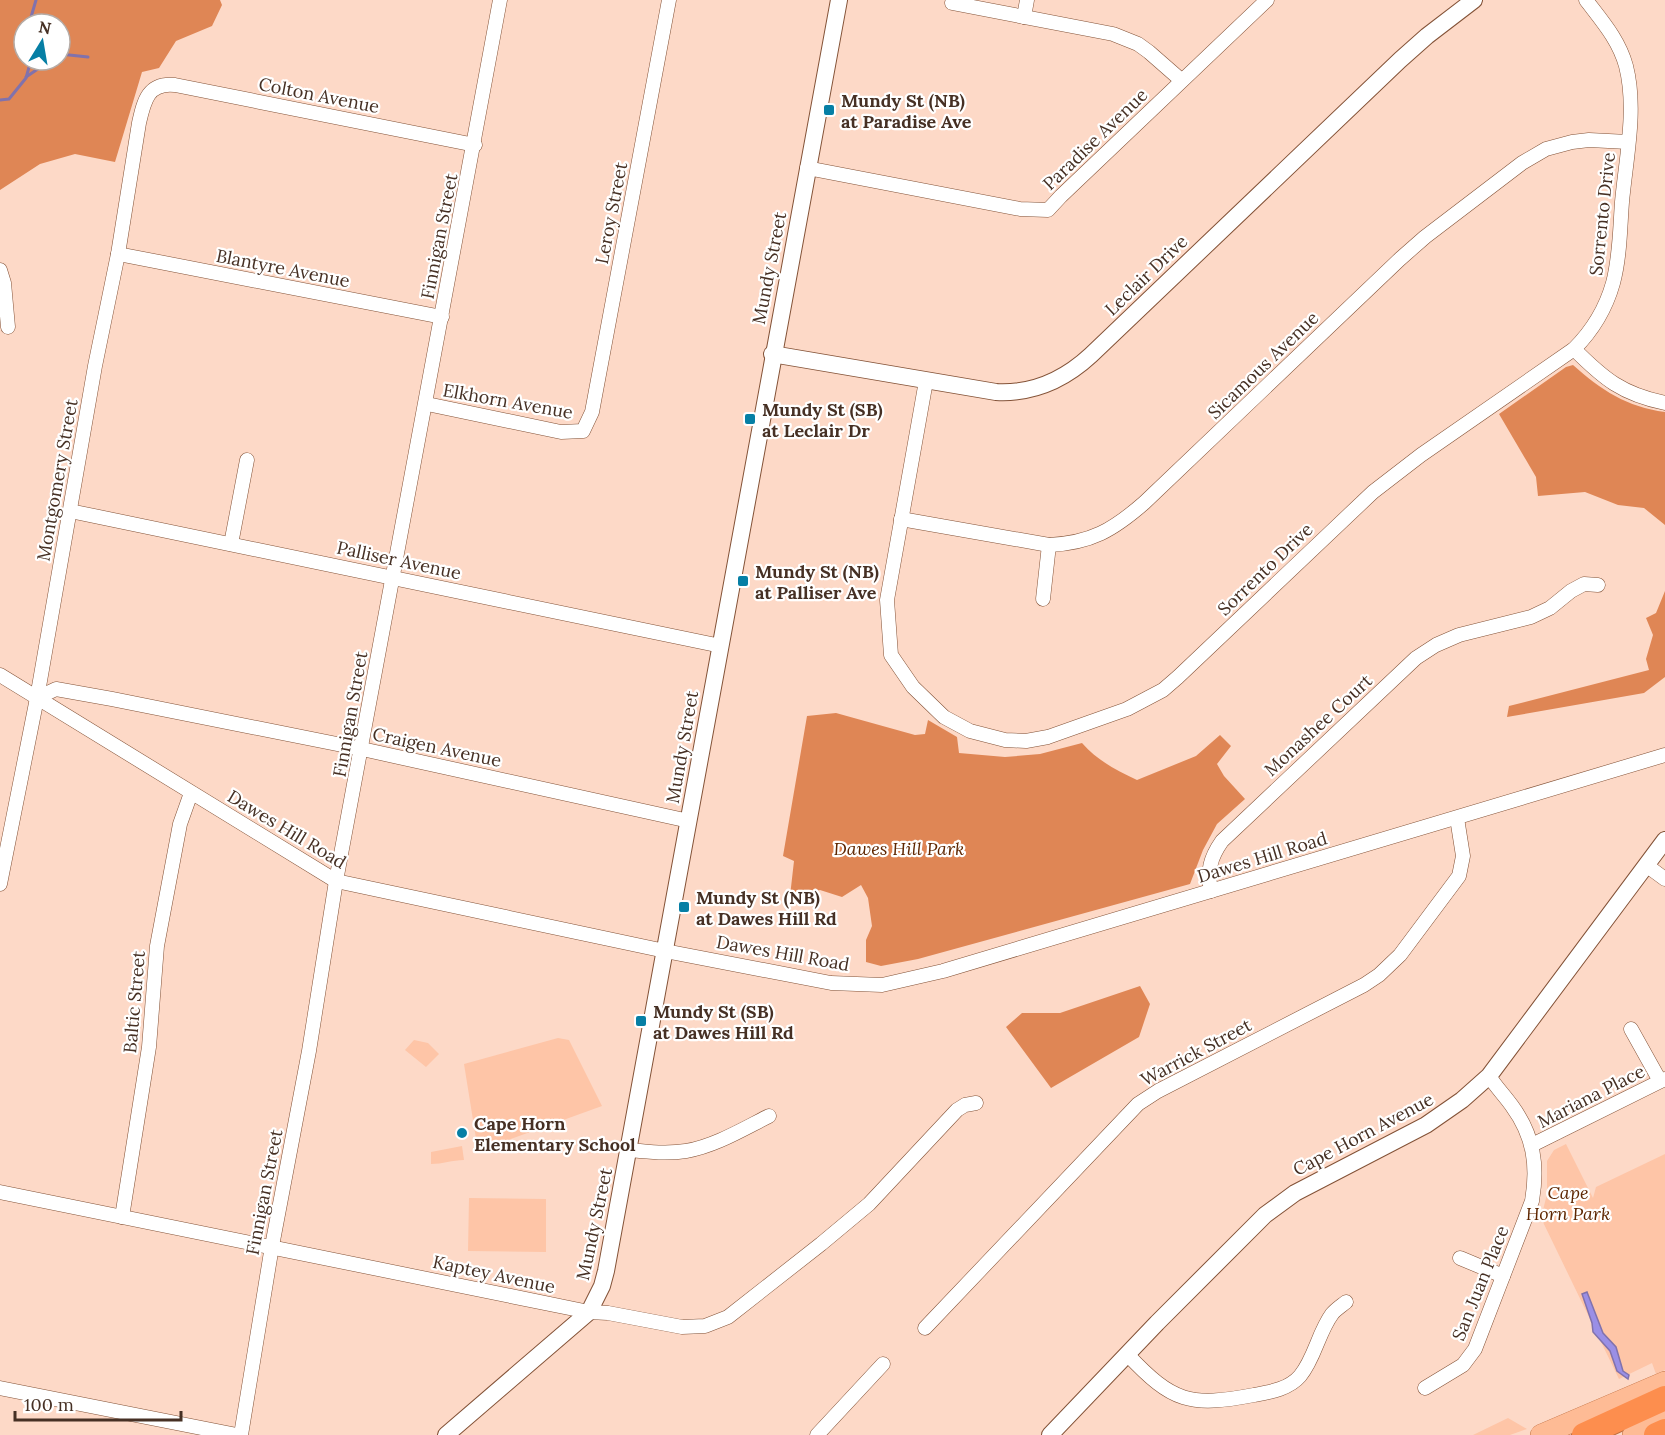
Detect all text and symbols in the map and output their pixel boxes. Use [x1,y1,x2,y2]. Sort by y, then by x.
north arrow [12,12,72,72]
text: N [37,16,53,38]
street label: Colton Avenue [257,72,381,118]
street label: Paradise Avenue [1038,83,1152,195]
place label: Mundy St (NB) at Paradise Ave [841,89,972,133]
marker: Mundy St (NB) at Paradise Ave [822,103,836,117]
street label: Sorrento Drive [1584,151,1620,277]
street label: Leroy Street [590,160,632,266]
street label: Finnigan Street [416,171,462,301]
street label: Mundy Street [747,210,791,326]
street label: Leclair Drive [1100,230,1192,320]
street label: Blantyre Avenue [214,244,352,292]
street label: Sicamous Avenue [1203,306,1323,424]
street label: Elkhorn Avenue [441,378,575,424]
street label: Montgomery Street [31,397,83,563]
place label: Mundy St (SB) at Leclair Dr [762,398,882,442]
marker: Mundy St (SB) at Leclair Dr [743,412,757,426]
street label: Sorrento Drive [1212,518,1318,620]
street label: Palliser Avenue [335,536,464,584]
place label: Mundy St (NB) at Palliser Ave [755,560,879,604]
marker: Mundy St (NB) at Palliser Ave [736,574,750,588]
street label: Finnigan Street [328,649,372,779]
street label: Monashee Court [1259,669,1377,781]
street label: Mundy Street [661,689,703,805]
street label: Craigen Avenue [371,722,504,772]
street label: Dawes Hill Road [223,784,351,874]
street label: Dawes Hill Road [1194,826,1330,888]
park label: Dawes Hill Park [834,837,964,860]
place label: Mundy St (NB) at Dawes Hill Rd [696,886,837,930]
marker: Mundy St (NB) at Dawes Hill Rd [677,900,691,914]
street label: Dawes Hill Road [715,930,852,976]
street label: Baltic Street [118,950,150,1054]
place label: Mundy St (SB) at Dawes Hill Rd [653,1000,794,1044]
street label: Warrick Street [1137,1013,1255,1091]
marker: Mundy St (SB) at Dawes Hill Rd [634,1014,648,1028]
street label: Mariana Place [1534,1059,1649,1133]
street label: Cape Horn Avenue [1289,1087,1437,1181]
place label: Cape Horn Elementary School [474,1112,636,1156]
marker: Cape Horn Elementary School [455,1126,469,1140]
street label: Finnigan Street [241,1127,287,1257]
street label: Mundy Street [571,1166,617,1282]
park label: Cape Horn Park [1526,1181,1610,1225]
street label: San Juan Place [1447,1222,1514,1344]
street label: Kaptey Avenue [431,1250,557,1298]
scale bar [15,1384,182,1422]
text: 100 m [24,1393,74,1416]

